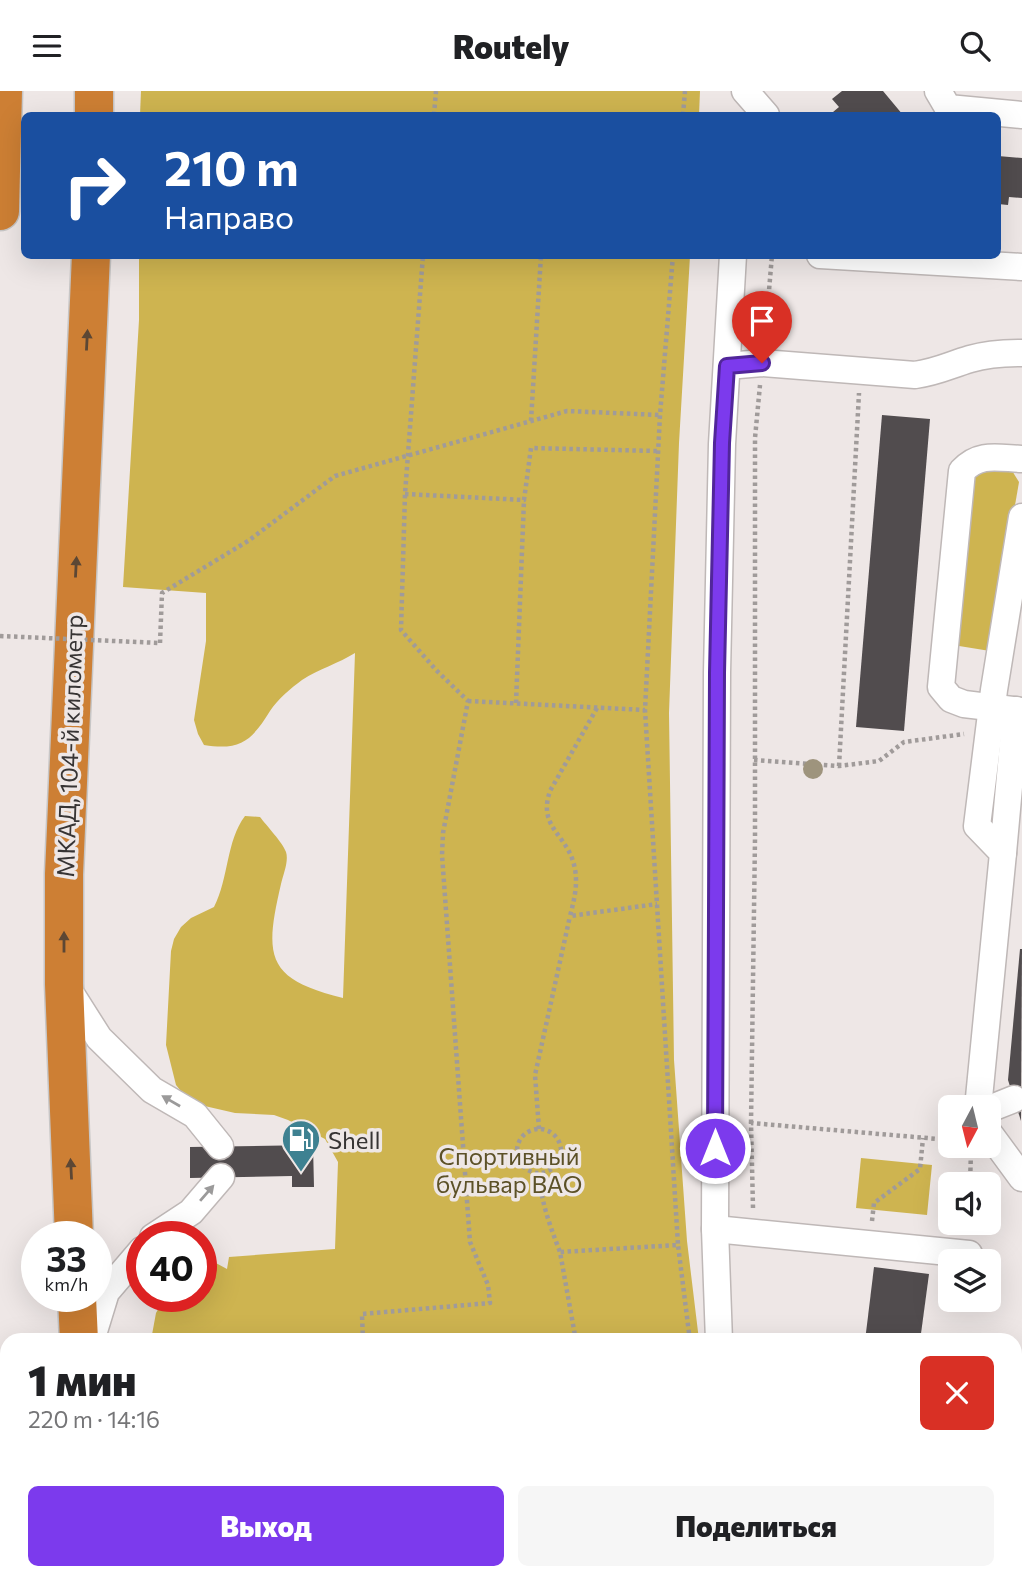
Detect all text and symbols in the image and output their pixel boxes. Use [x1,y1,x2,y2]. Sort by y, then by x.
text: Routely [453,26,569,66]
icon: menu [28,27,66,65]
icon: search [956,27,994,65]
text: 210 m [164,136,299,196]
icon: right [49,140,140,231]
text: Направо [164,196,294,236]
pin [732,291,792,363]
icon: arrive [743,302,781,340]
one-way arrow [82,329,93,351]
one-way arrow [71,556,82,578]
street label: МКАД, 104-й километр [50,614,88,878]
one-way arrow [58,930,70,952]
one-way arrow [161,1095,180,1107]
north arrow [938,1095,1001,1159]
map controls [938,1095,1001,1312]
position arrow [678,1111,752,1185]
fuel station icon: Shell [280,1118,322,1173]
place label: Shell [328,1125,381,1154]
park label: Спортивный бульвар ВАО [436,1141,582,1198]
one-way arrow [66,1158,77,1180]
button: sound [938,1172,1001,1235]
one-way arrow [199,1185,214,1202]
speed limit sign: 40 [126,1221,217,1312]
text: 33 [46,1236,87,1279]
button: layers [938,1249,1001,1312]
text: km/h [45,1273,88,1295]
text: 1 мин [28,1353,137,1405]
button: close [920,1356,994,1430]
text: 220 m · 14:16 [28,1405,160,1433]
button: Выход [28,1486,504,1566]
button: Поделиться [518,1486,994,1566]

